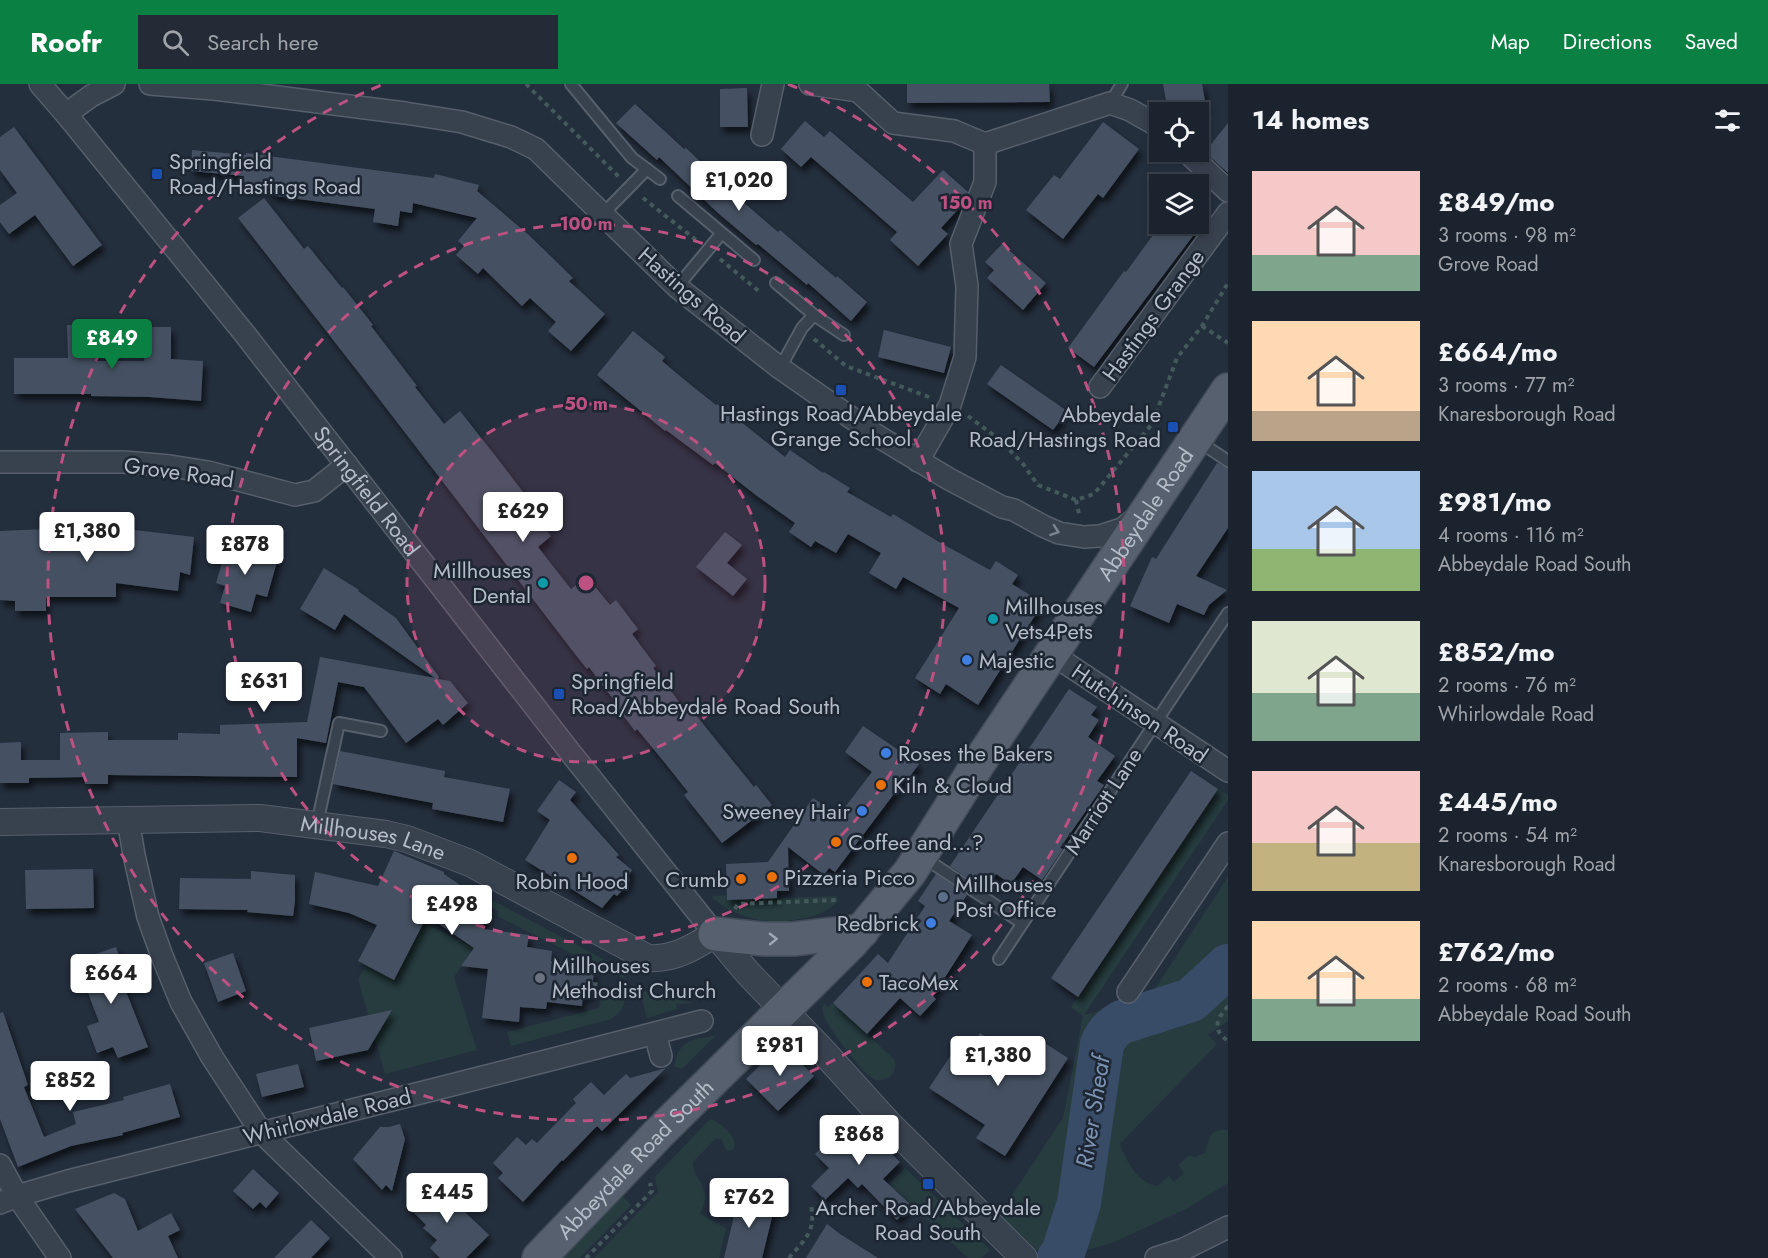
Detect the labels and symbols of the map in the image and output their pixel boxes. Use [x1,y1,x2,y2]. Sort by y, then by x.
place label: Springfield Road/Hastings Road [169,145,361,202]
pin: £1,020 [690,161,788,212]
marker: Springfield Road/Hastings Road [150,167,164,181]
text: 150 m [940,190,992,216]
text: 100 m [559,211,613,237]
street label: Hastings Road [631,239,753,351]
street label: Hastings Grange [1094,242,1212,388]
pin: £849 [76,319,148,370]
marker: Hastings Road/Abbeydale Grange School [834,383,848,397]
text: 50 m [564,391,608,417]
place label: Hastings Road/Abbeydale Grange School [720,397,962,454]
place label: Abbeydale Road/Hastings Road [969,398,1161,455]
street label: Springfield Road [306,419,428,563]
marker: Abbeydale Road/Hastings Road [1166,420,1180,434]
street label: Abbeydale Road [1089,441,1201,587]
street label: Grove Road [122,448,236,496]
pin: £629 [487,492,559,543]
pin: £1,380 [38,512,136,563]
one-way arrow [1050,523,1060,536]
pin: £878 [209,525,281,576]
place label: Millhouses Dental [433,554,531,611]
centre of rings [576,573,596,593]
marker: Millhouses Dental [536,576,550,590]
place label: Millhouses Vets4Pets [1005,590,1103,647]
marker: Millhouses Vets4Pets [986,612,1000,626]
place label: Majestic [979,644,1055,676]
marker: Majestic [960,653,974,667]
street label: Hutchinson Road [1065,655,1215,771]
pin: £631 [228,662,300,713]
place label: Springfield Road/Abbeydale Road South [571,665,840,722]
marker: Springfield Road/Abbeydale Road South [552,687,566,701]
place label: Roses the Bakers [898,737,1053,769]
street label: Marriott Lane [1056,741,1150,861]
marker: Roses the Bakers [879,746,893,760]
place label: Kiln & Cloud [893,769,1012,801]
marker: Kiln & Cloud [874,778,888,792]
place label: Sweeney Hair [722,795,850,827]
marker: Sweeney Hair [855,804,869,818]
street label: Millhouses Lane [299,807,450,868]
place label: Coffee and...? [848,826,984,858]
marker: Coffee and...? [829,835,843,849]
marker: Robin Hood [565,851,579,865]
place label: Pizzeria Picco [784,861,915,893]
place label: Crumb [665,863,729,895]
place label: Robin Hood [515,865,629,897]
place label: Millhouses Post Office [955,868,1057,925]
marker: Pizzeria Picco [765,870,779,884]
marker: Crumb [734,872,748,886]
pin: £498 [416,885,488,936]
marker: Millhouses Post Office [936,890,950,904]
place label: Redbrick [837,907,919,939]
marker: Redbrick [924,916,938,930]
one-way arrow [769,933,778,945]
place label: Millhouses Methodist Church [552,949,716,1006]
pin: £664 [75,954,147,1005]
place label: TacoMex [879,966,959,998]
marker: Millhouses Methodist Church [533,971,547,985]
marker: TacoMex [860,975,874,989]
pin: £981 [744,1026,816,1077]
pin: £1,380 [949,1036,1047,1087]
water label: River Sheaf [1066,1050,1119,1171]
pin: £852 [34,1061,106,1112]
street label: Abbeydale Road South [549,1072,721,1246]
street label: Whirlowdale Road [240,1080,414,1152]
pin: £868 [823,1115,895,1166]
pin: £445 [411,1173,483,1224]
marker: Archer Road/Abbeydale Road South [921,1177,935,1191]
pin: £762 [713,1178,785,1229]
place label: Archer Road/Abbeydale Road South [815,1191,1041,1248]

